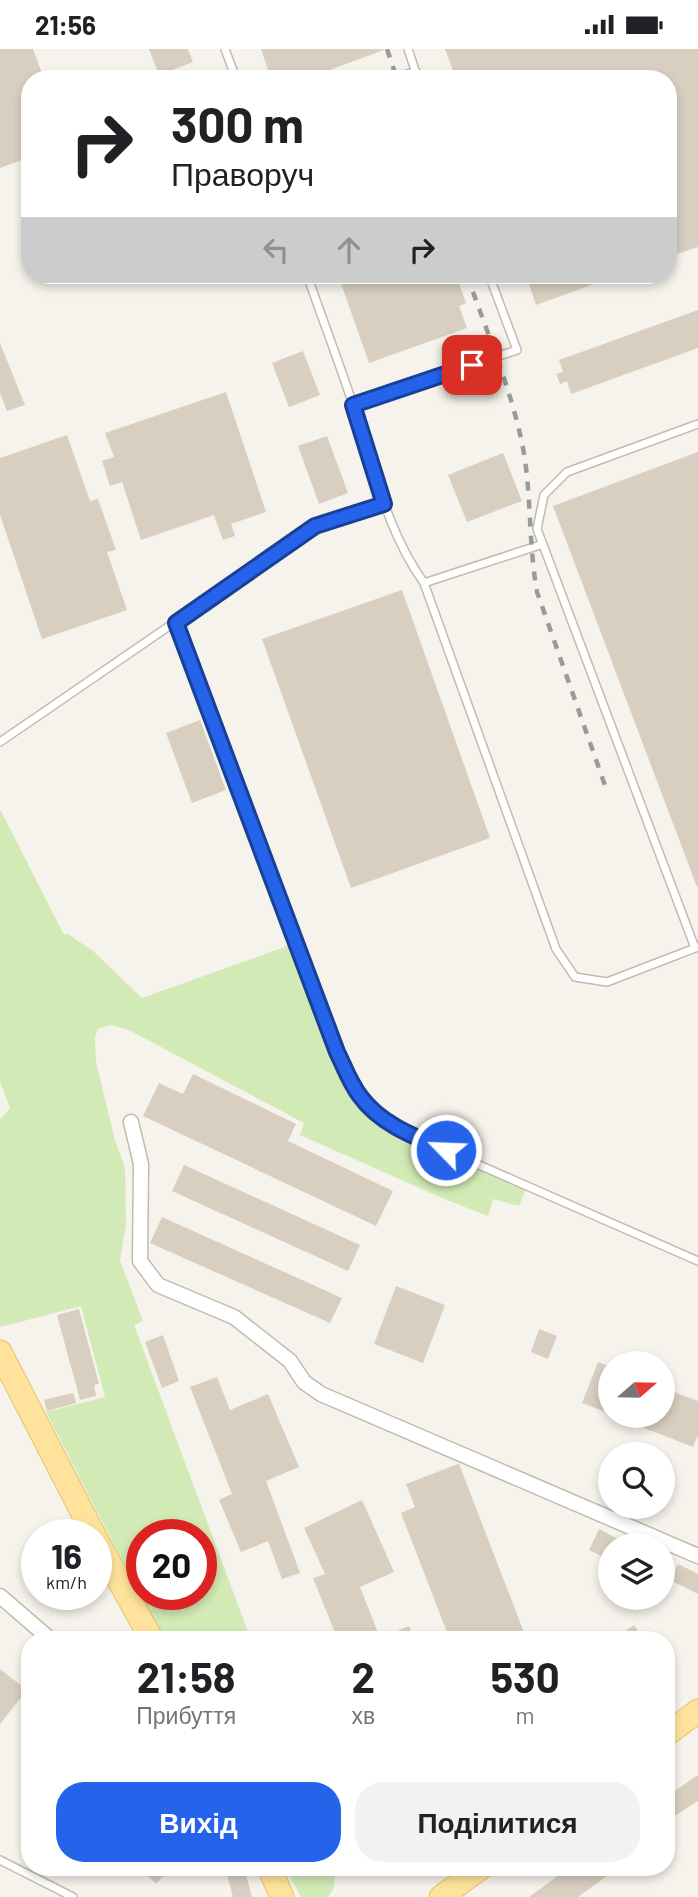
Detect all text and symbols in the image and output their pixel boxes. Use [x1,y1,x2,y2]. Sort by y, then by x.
text: 21:56 [35,9,96,40]
text: 300 m [171,94,304,153]
icon: right [56,98,147,189]
text: Праворуч [171,154,314,192]
icon: left [257,231,295,269]
icon: ahead [330,231,368,269]
icon: right [403,231,441,269]
pin [442,335,502,395]
icon: arrive [453,346,491,384]
position arrow [409,1113,483,1187]
north arrow [598,1351,676,1428]
map controls [598,1351,675,1610]
button: search [598,1442,675,1519]
speed limit sign: 20 [126,1519,217,1610]
button: layers [598,1533,675,1610]
text: 16 [51,1534,82,1576]
text: km/h [46,1571,87,1593]
text: 21:58 [137,1651,236,1701]
text: 2 [352,1651,375,1701]
text: 530 [490,1651,560,1701]
text: Прибуття [136,1701,236,1729]
text: хв [351,1701,375,1729]
text: m [516,1701,535,1729]
button: Вихід [56,1782,341,1862]
button: Поділитися [355,1782,640,1862]

